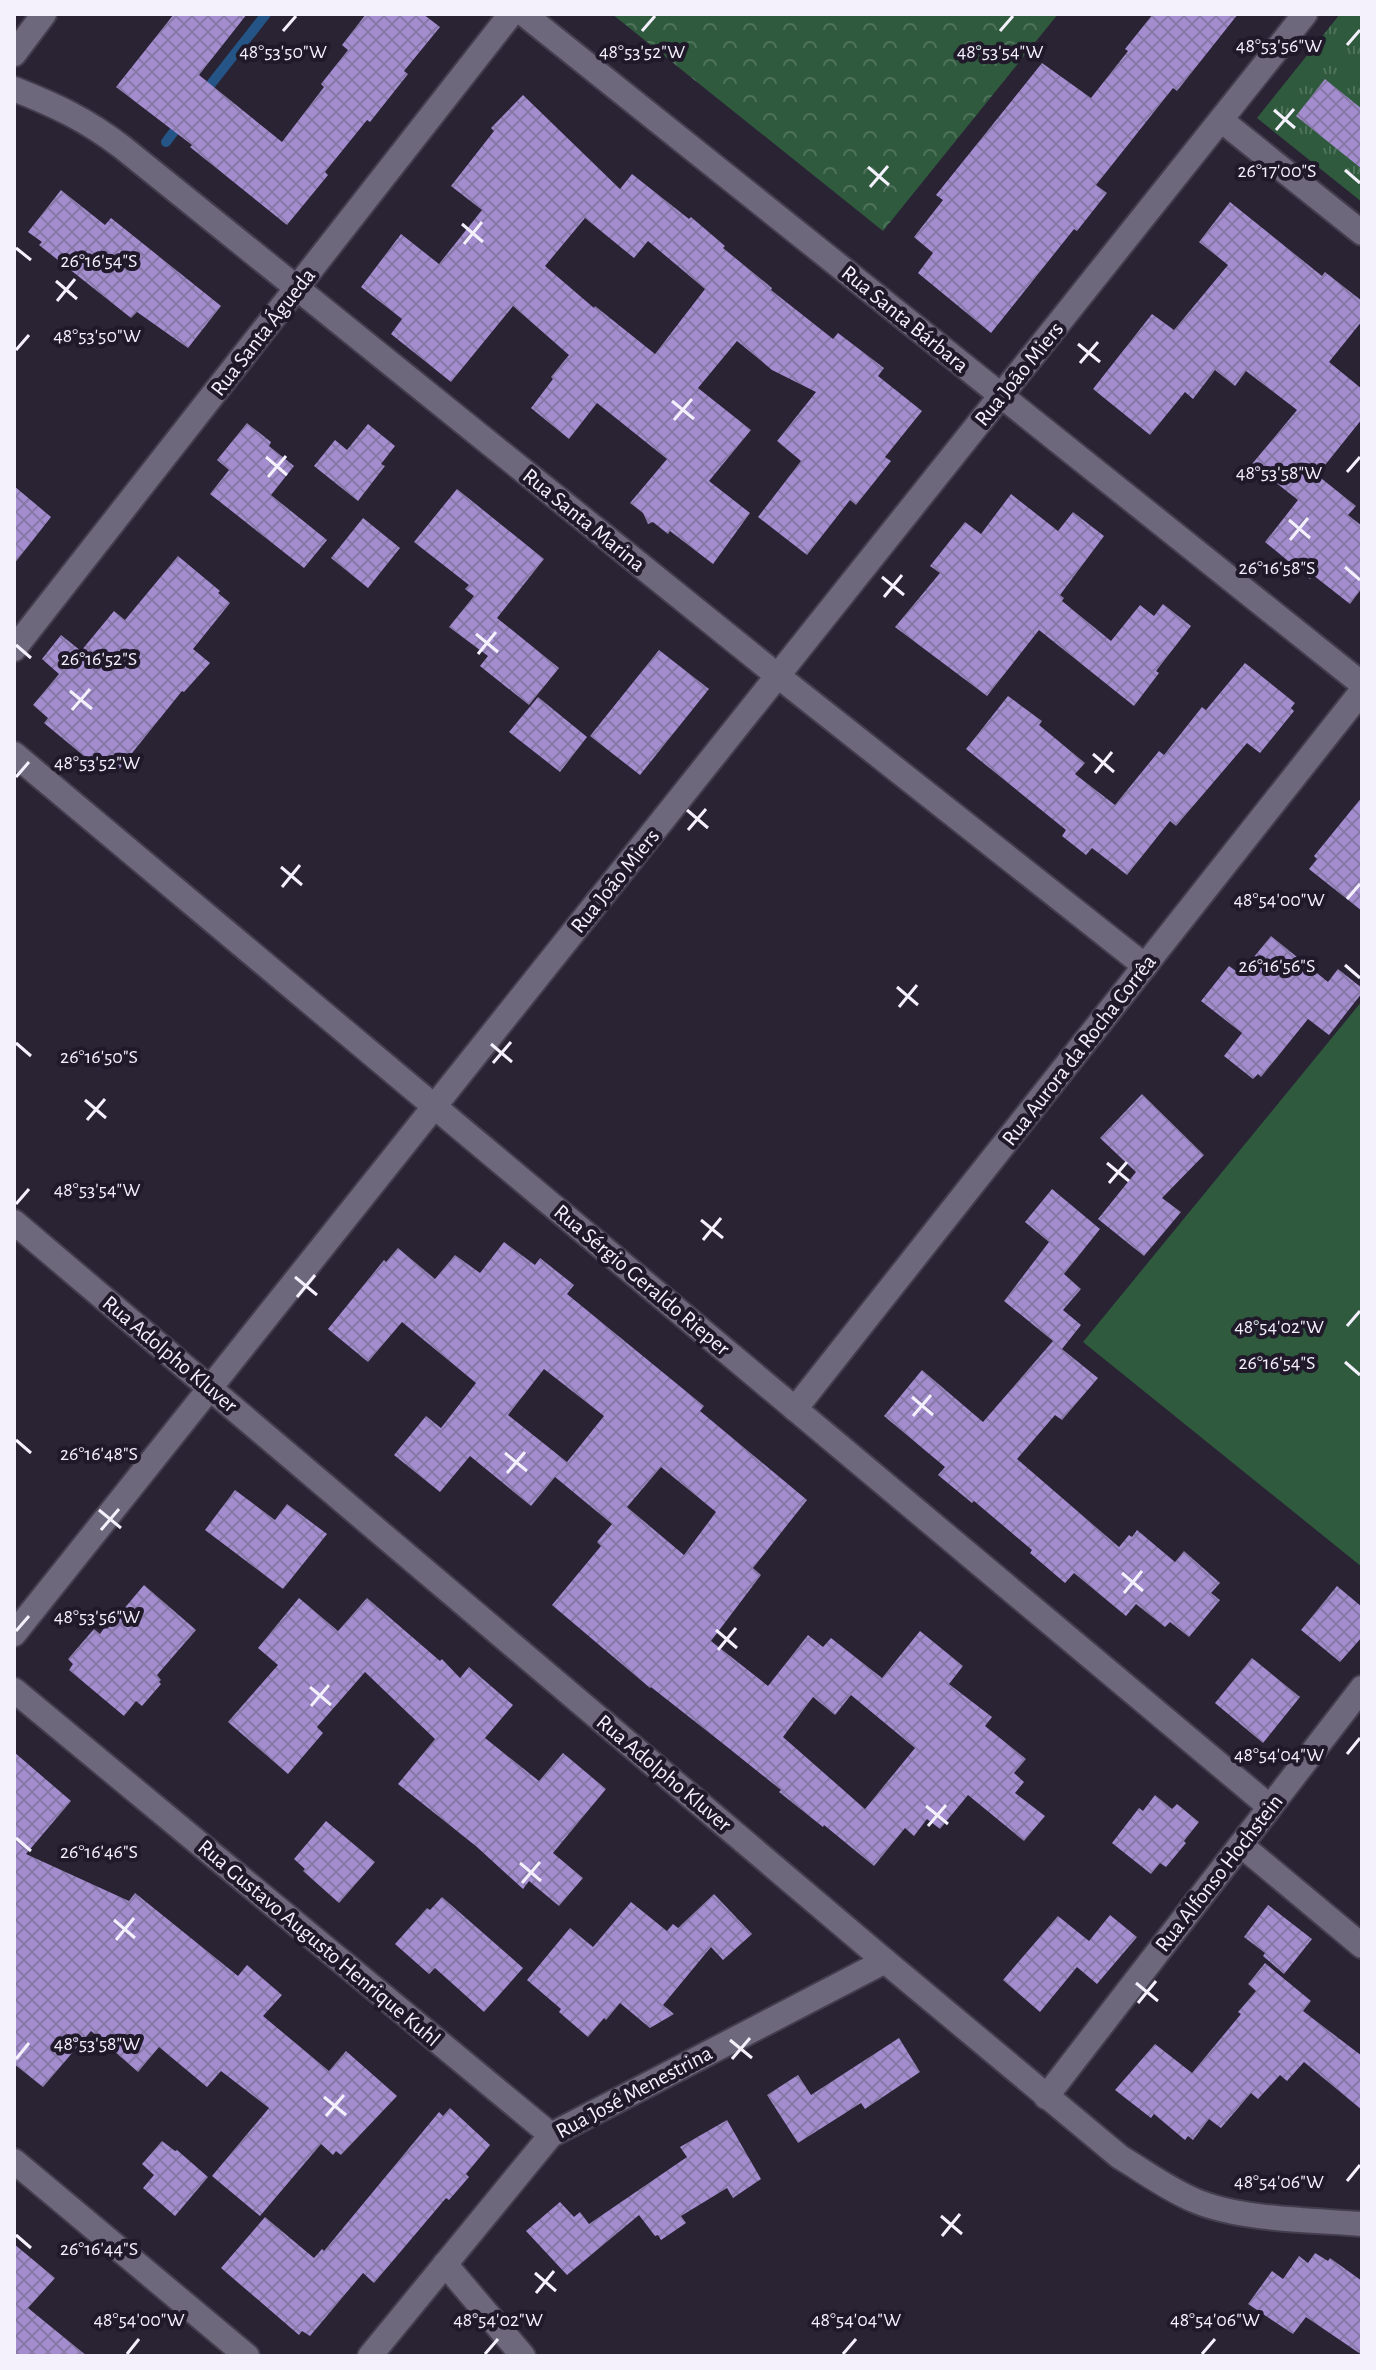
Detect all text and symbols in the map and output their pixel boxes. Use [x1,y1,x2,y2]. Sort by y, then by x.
text: 48°53'56"W [1236,36,1322,56]
text: 48°53'50"W [239,42,327,62]
text: 48°53'52"W [599,42,685,62]
text: 48°53'54"W [957,42,1043,62]
text: 26°17'00"S [1237,161,1317,181]
text: 26°16'54"S [61,251,137,271]
street label: Rua Santa Bárbara [837,261,973,377]
street label: Rua Santa Águeda [206,263,319,400]
street label: Rua João Miers [971,318,1067,430]
text: 48°53'50"W [53,326,141,346]
text: 48°53'58"W [1236,463,1322,483]
street label: Rua Santa Marina [519,464,649,576]
text: 26°16'58"S [1239,558,1315,578]
text: 26°16'52"S [61,649,137,669]
text: 48°53'52"W [54,753,140,773]
street label: Rua João Miers [567,825,663,937]
text: 48°54'00"W [1233,890,1325,910]
street label: Rua Aurora da Rocha Corrêa [998,950,1160,1150]
text: 26°16'56"S [1239,956,1315,976]
text: 26°16'50"S [60,1047,138,1067]
text: 48°53'54"W [54,1180,140,1200]
street label: Rua Sérgio Geraldo Rieper [550,1200,734,1360]
street label: Rua Adolpho Kluver [98,1291,242,1417]
text: 48°54'02"W [1234,1317,1324,1337]
text: 26°16'54"S [1239,1353,1315,1373]
text: 26°16'48"S [60,1444,138,1464]
text: 48°53'56"W [54,1607,140,1627]
street label: Rua Adolpho Kluver [592,1710,736,1836]
text: 48°54'04"W [1234,1745,1324,1765]
street label: Rua Alfonso Hochstein [1151,1790,1287,1956]
street label: Rua Gustavo Augusto Henrique Kuhl [194,1836,444,2050]
text: 26°16'46"S [60,1842,138,1862]
text: 48°53'58"W [54,2034,140,2054]
street label: Rua José Menestrina [552,2042,716,2142]
text: 48°54'06"W [1234,2172,1324,2192]
text: 26°16'44"S [60,2239,138,2259]
text: 48°54'00"W [93,2310,185,2330]
text: 48°54'02"W [453,2310,543,2330]
text: 48°54'04"W [811,2310,901,2330]
text: 48°54'06"W [1170,2310,1260,2330]

